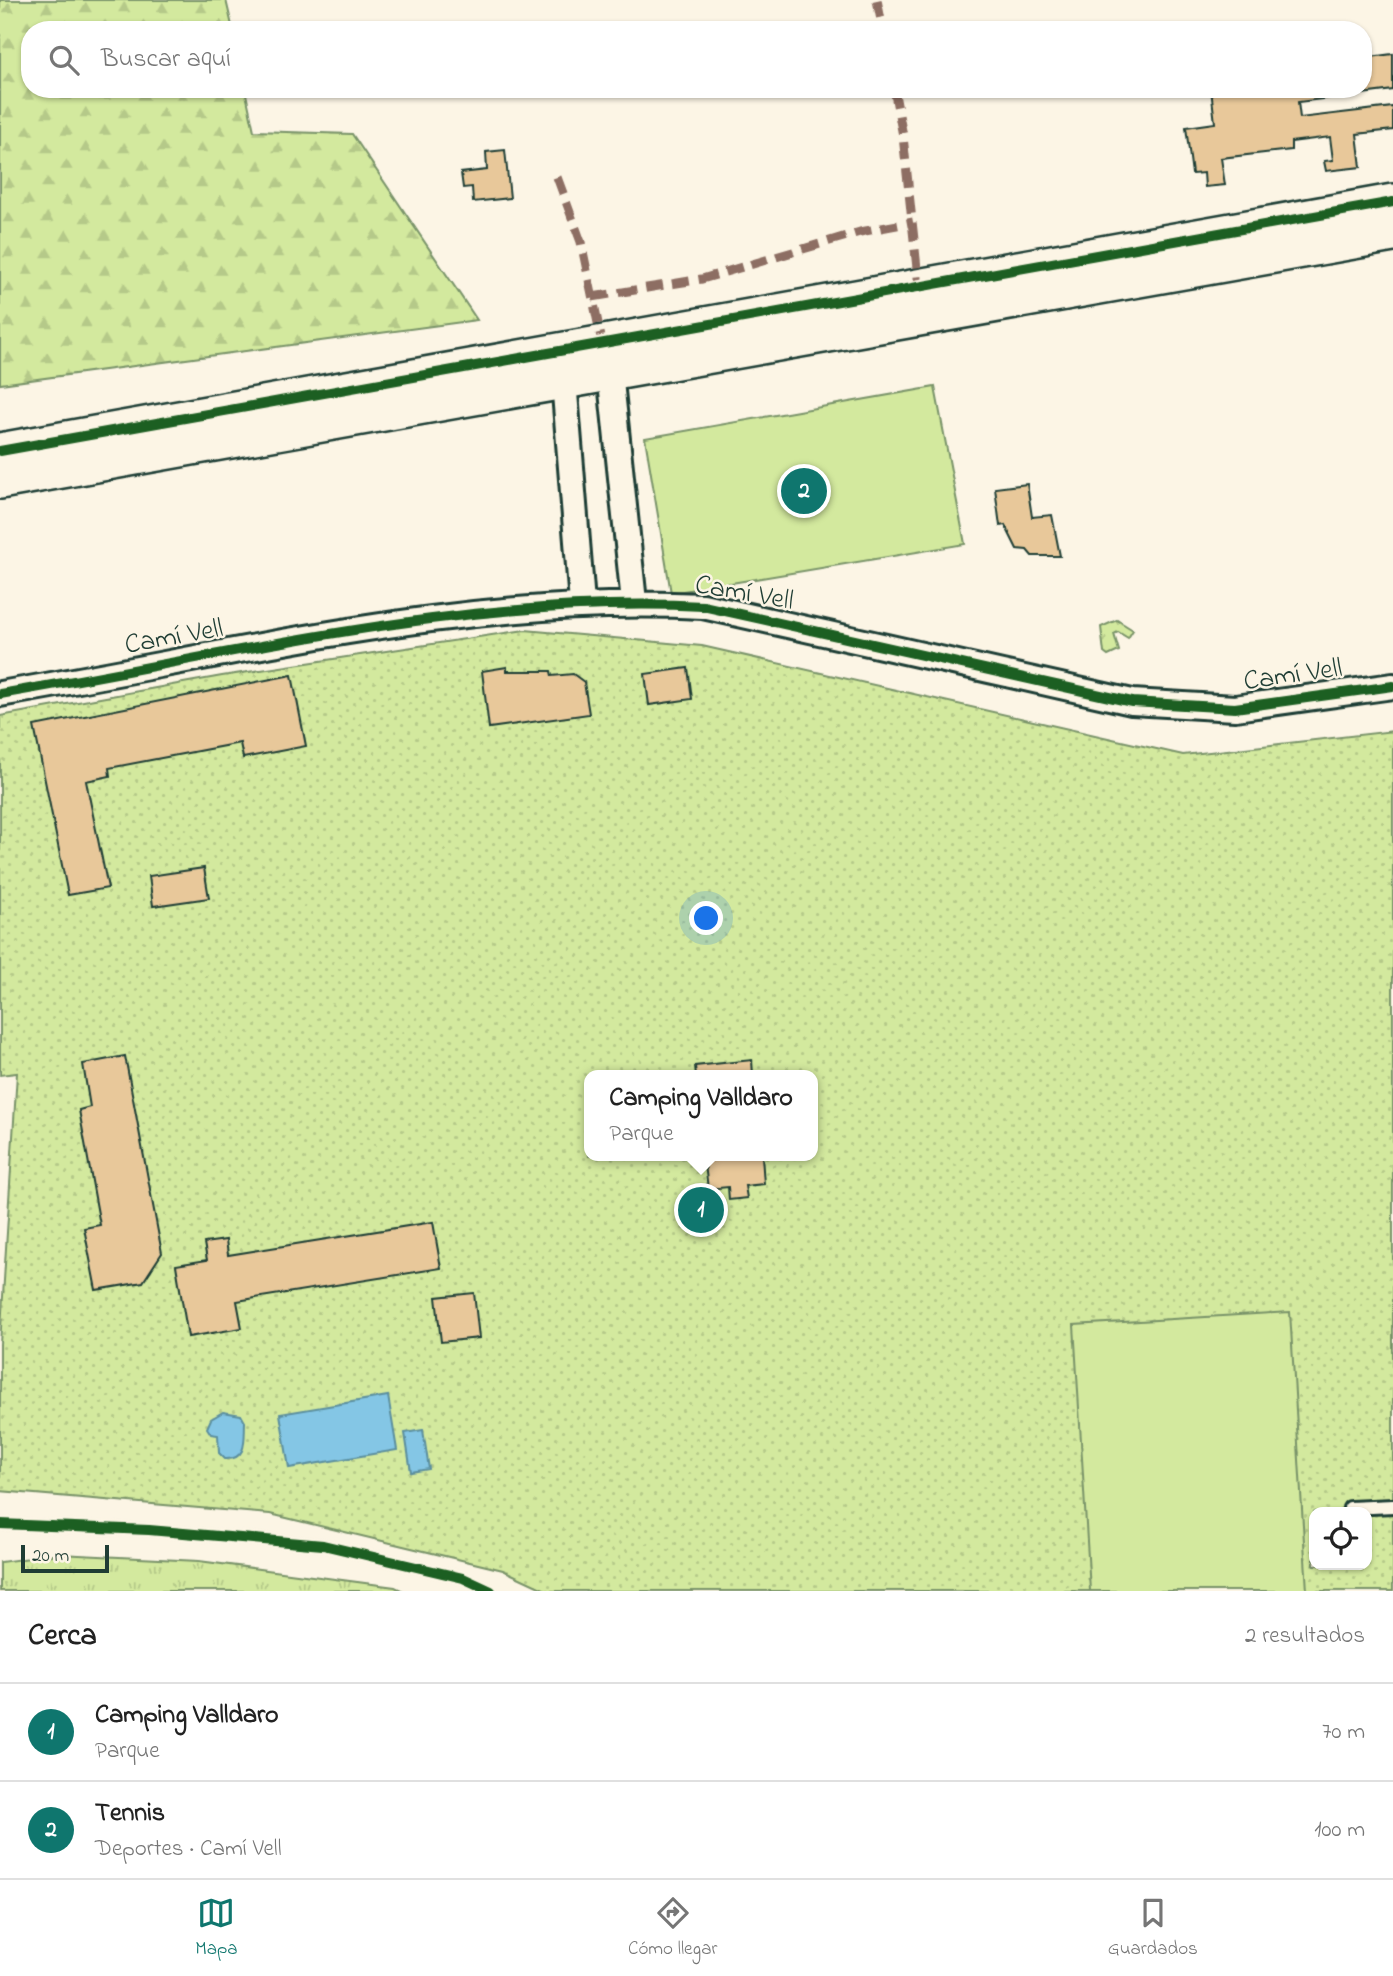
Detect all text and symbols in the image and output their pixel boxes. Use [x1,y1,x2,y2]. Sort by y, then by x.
search box [21,21,1372,98]
icon: search [45,41,83,79]
text: Buscar aquí [101,41,231,79]
pin: 2 [781,465,827,517]
street label: Camí Vell [692,565,796,623]
street label: Camí Vell [122,609,226,667]
street label: Camí Vell [1241,649,1345,703]
your location [689,901,723,935]
popup [584,1070,818,1161]
text: Camping Valldaro [609,1080,793,1118]
text: Parque [609,1118,674,1151]
pin: 1 [678,1184,724,1236]
map controls [1309,1507,1372,1570]
button: locate [1309,1507,1372,1570]
scale bar [21,1542,108,1574]
text: 20 m [32,1543,69,1570]
text: Cerca [28,1615,97,1659]
text: 2 resultados [1245,1620,1365,1653]
text: Camping Valldaro [95,1697,279,1735]
text: 1 [47,1716,55,1749]
text: 70 m [1322,1716,1365,1749]
text: Parque [95,1735,159,1768]
text: Tennis [95,1795,165,1833]
text: 2 [45,1814,57,1847]
text: 100 m [1314,1814,1365,1847]
text: Deportes · Camí Vell [95,1833,282,1866]
tab: Mapa [195,1894,238,1963]
tab: Cómo llegar [628,1894,717,1963]
tab: Guardados [1108,1894,1198,1963]

